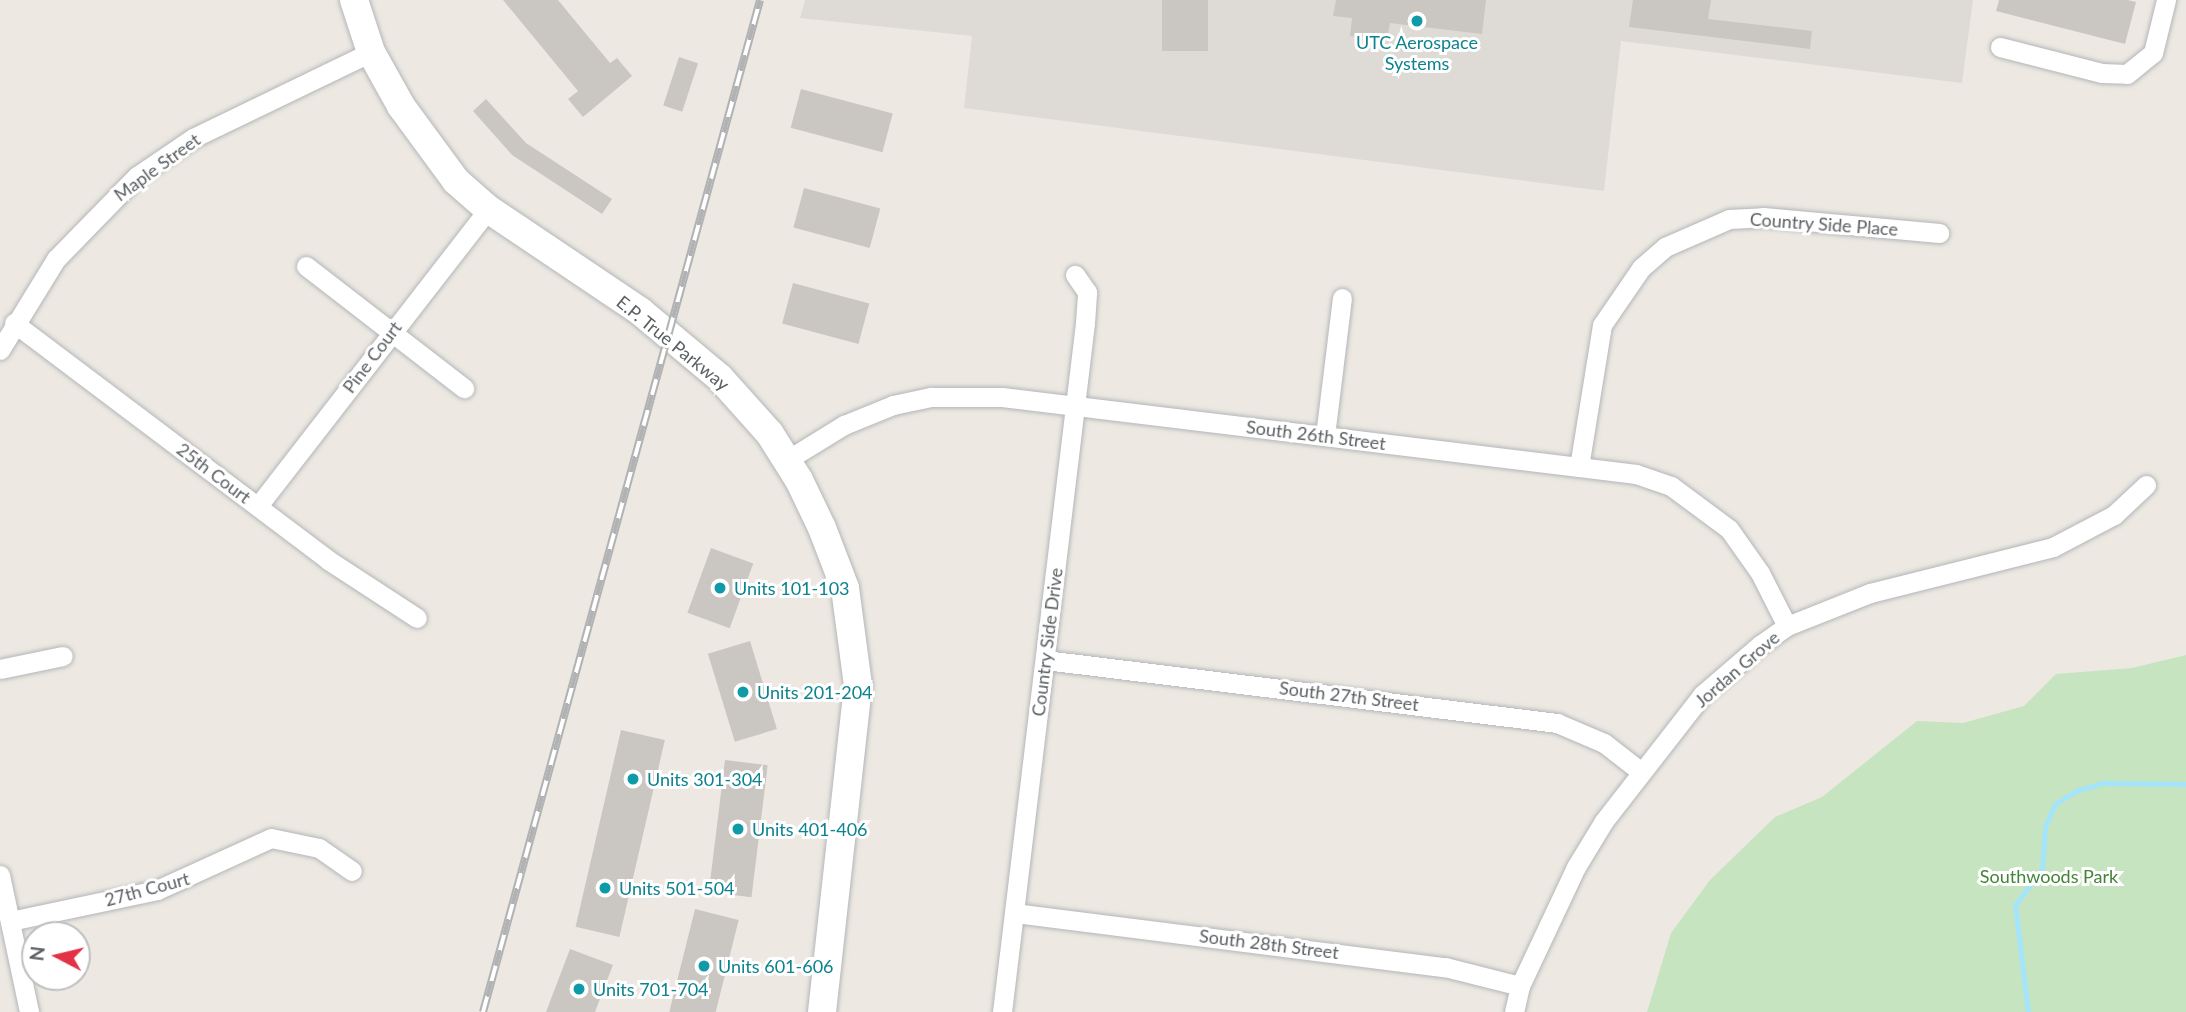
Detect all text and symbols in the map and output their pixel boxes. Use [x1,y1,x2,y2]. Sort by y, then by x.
marker: UTC Aerospace Systems [1409,13,1425,29]
place label: UTC Aerospace Systems [1356,32,1478,74]
street label: Maple Street [110,129,204,205]
street label: Country Side Place [1749,208,1899,240]
street label: E.P. True Parkway [612,291,734,395]
street label: Pine Court [338,317,406,397]
street label: South 26th Street [1245,416,1387,454]
street label: 25th Court [173,438,255,508]
street label: Country Side Drive [1027,566,1067,718]
place label: Units 101-103 [734,577,850,599]
marker: Units 101-103 [712,580,728,596]
street label: Jordan Grove [1690,626,1784,712]
street label: South 27th Street [1278,677,1420,715]
place label: Units 201-204 [757,681,873,703]
marker: Units 201-204 [735,684,751,700]
place label: Units 301-304 [647,768,763,790]
marker: Units 301-304 [625,771,641,787]
place label: Units 401-406 [752,818,868,840]
marker: Units 401-406 [730,821,746,837]
park label: Southwoods Park [1980,865,2118,887]
street label: 27th Court [102,867,192,911]
place label: Units 501-504 [619,877,735,899]
marker: Units 501-504 [597,880,613,896]
north arrow [21,921,91,991]
street label: South 28th Street [1198,925,1340,963]
text: N [24,945,49,962]
place label: Units 601-606 [718,955,834,977]
marker: Units 601-606 [696,958,712,974]
place label: Units 701-704 [593,978,709,1000]
marker: Units 701-704 [571,981,587,997]

